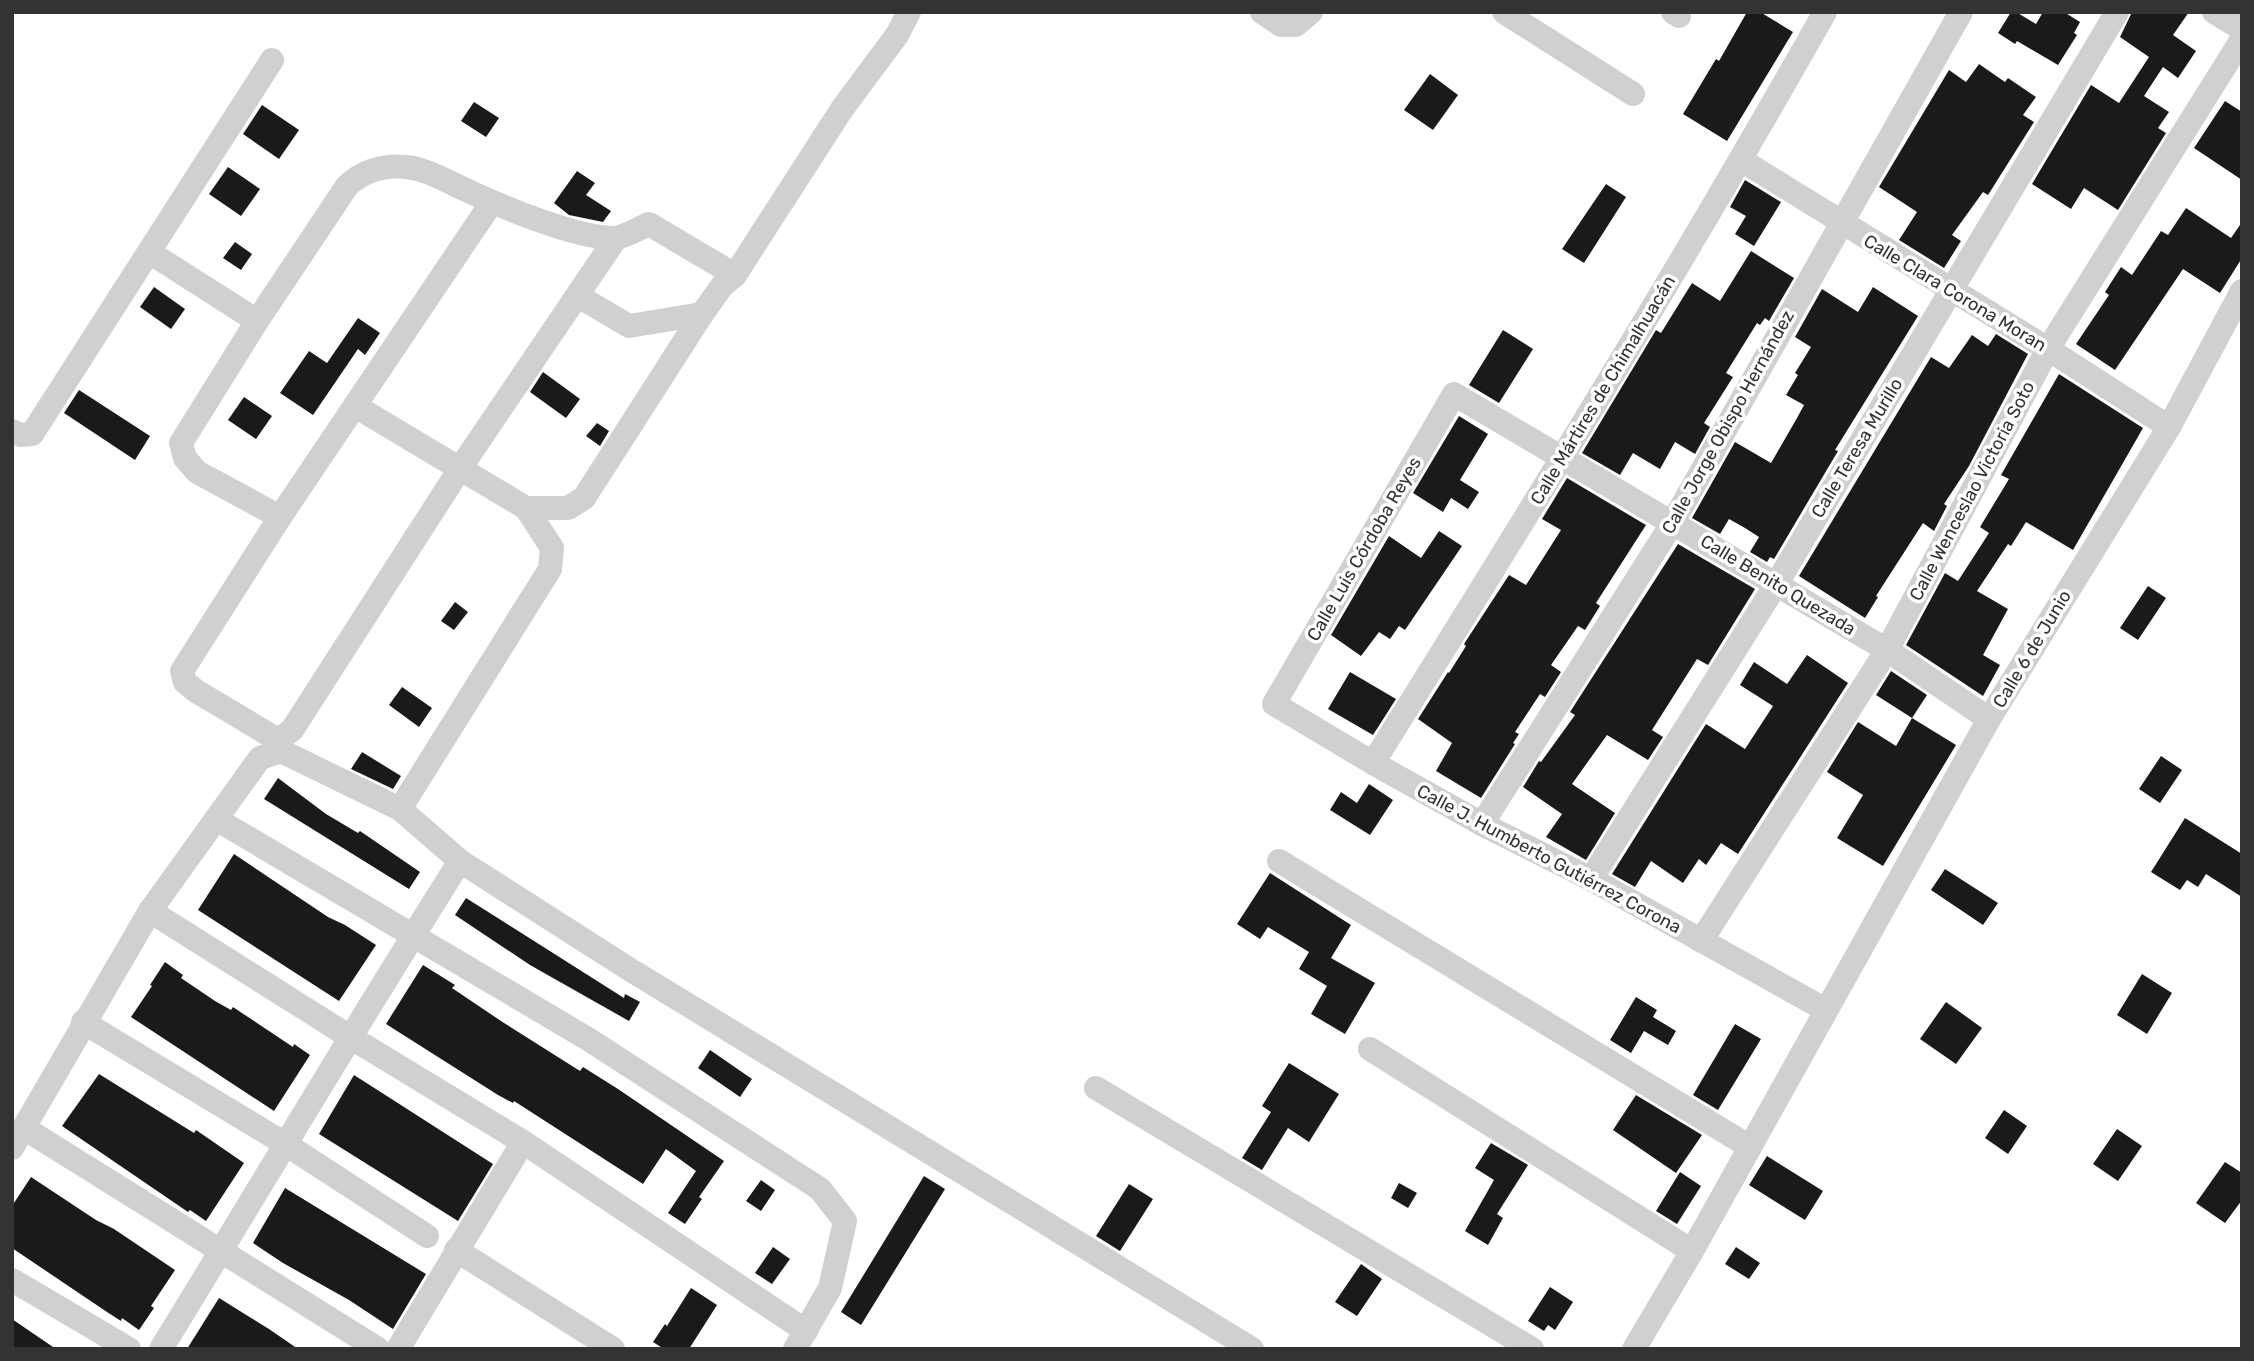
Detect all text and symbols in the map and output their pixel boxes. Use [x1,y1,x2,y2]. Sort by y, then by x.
street label: Calle Clara Corona Moran [1860,230,2050,356]
street label: Calle Mártires de Chimalhuacán [1526,271,1680,509]
street label: Calle Jorge Obispo Hernández [1657,306,1799,538]
street label: Calle Teresa Murillo [1807,374,1907,522]
street label: Calle Wenceslao Victoria Soto [1905,377,2039,605]
street label: Calle Luis Córdoba Reyes [1302,453,1426,645]
street label: Calle Benito Quezada [1696,530,1860,640]
street label: Calle 6 de Junio [1988,586,2076,712]
street label: Calle J. Humberto Gutiérrez Corona [1413,780,1685,938]

